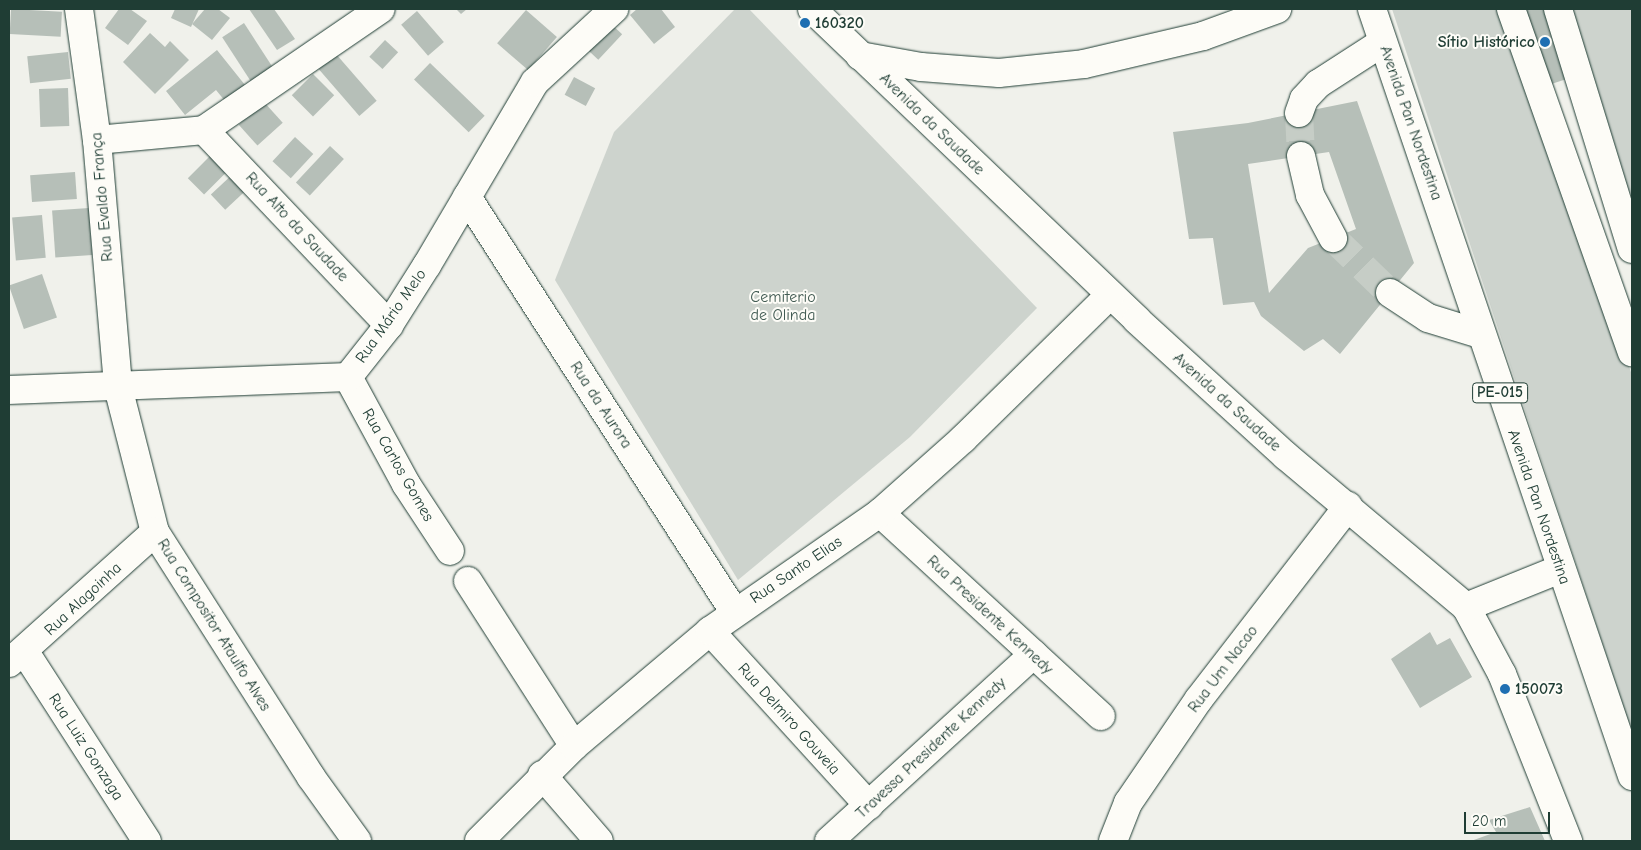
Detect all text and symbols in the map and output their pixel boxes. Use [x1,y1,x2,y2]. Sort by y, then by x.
place label: 160320 [815,13,864,33]
marker: 160320 [799,17,811,29]
place label: Sítio Histórico [1438,32,1535,52]
marker: Sítio Histórico [1539,36,1551,48]
street label: Avenida Pan Nordestina [1376,43,1446,203]
street label: Avenida da Saudade [875,69,989,179]
street label: Rua Evaldo França [87,132,117,262]
street label: Rua Alto da Saudade [241,168,353,286]
street label: Rua Mário Melo [352,265,430,367]
park label: Cemiterio de Olinda [750,287,816,325]
street label: Avenida da Saudade [1169,348,1285,456]
street label: Rua da Aurora [566,358,636,452]
road number: PE-015 [1471,380,1529,406]
street label: Rua Carlos Gomes [358,405,438,525]
street label: Avenida Pan Nordestina [1504,427,1574,587]
street label: Rua Santo Elias [746,532,846,608]
street label: Rua Compositor Ataulfo Alves [153,535,275,715]
street label: Rua Presidente Kennedy [923,551,1057,679]
street label: Rua Alagoinha [40,558,126,640]
street label: Rua Um Nacao [1184,622,1262,716]
street label: Rua Delmiro Gouveia [734,659,844,779]
street label: Travessa Presidente Kennedy [852,673,1010,823]
place label: 150073 [1515,679,1563,699]
marker: 150073 [1499,683,1511,695]
street label: Rua Luiz Gonzaga [44,690,128,804]
scale bar [1466,802,1552,834]
text: 20 m [1472,812,1506,830]

